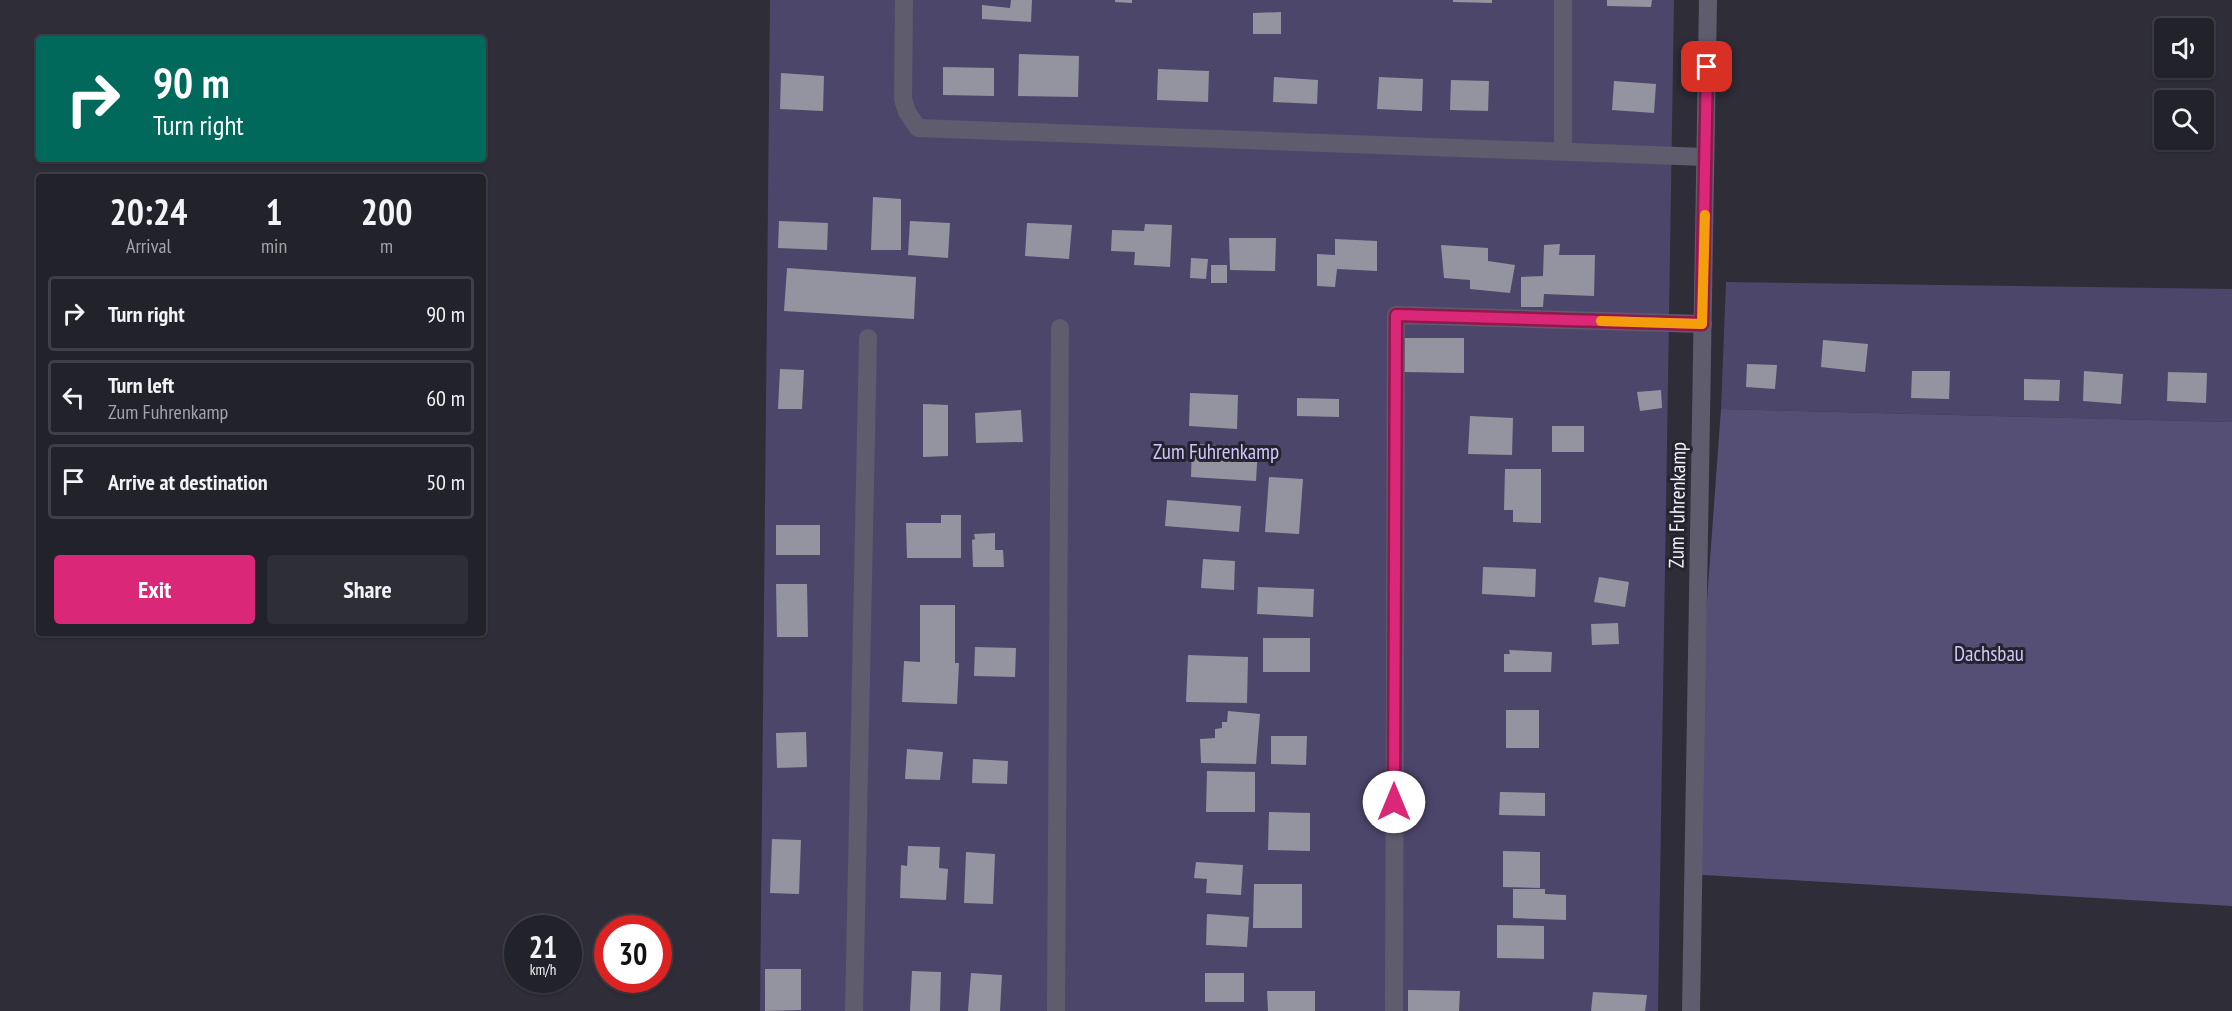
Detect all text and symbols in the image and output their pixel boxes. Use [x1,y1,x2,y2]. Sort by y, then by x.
map controls [2154,18,2214,150]
button: sound [2154,18,2214,78]
pin [1681,41,1732,92]
icon: arrive [1690,50,1723,83]
text: 90 m [153,55,230,110]
icon: right [54,60,132,138]
button: search [2154,90,2214,150]
text: Turn right [153,108,244,142]
text: 20:24 [110,188,187,235]
text: 1 [265,188,283,235]
text: 200 [361,188,412,235]
text: Arrival [126,233,171,259]
text: min [261,233,287,259]
text: m [380,233,393,259]
icon: right [57,297,90,330]
text: Turn right [108,300,185,328]
text: 90 m [426,300,465,328]
text: Turn left [108,371,174,399]
icon: left [57,381,90,414]
text: 60 m [426,384,465,412]
text: Zum Fuhrenkamp [108,399,228,425]
park label: Zum Fuhrenkamp [1153,438,1279,465]
street label: Zum Fuhrenkamp [1662,442,1692,568]
icon: arrive [57,465,90,498]
text: Arrive at destination [108,468,268,496]
text: 50 m [426,468,465,496]
button: Exit [54,555,255,624]
button: Share [267,555,468,624]
park label: Dachsbau [1954,640,2024,667]
position arrow [1362,770,1426,834]
speed limit sign: 30 [594,915,672,993]
text: 21 [529,927,557,966]
text: km/h [530,960,556,979]

